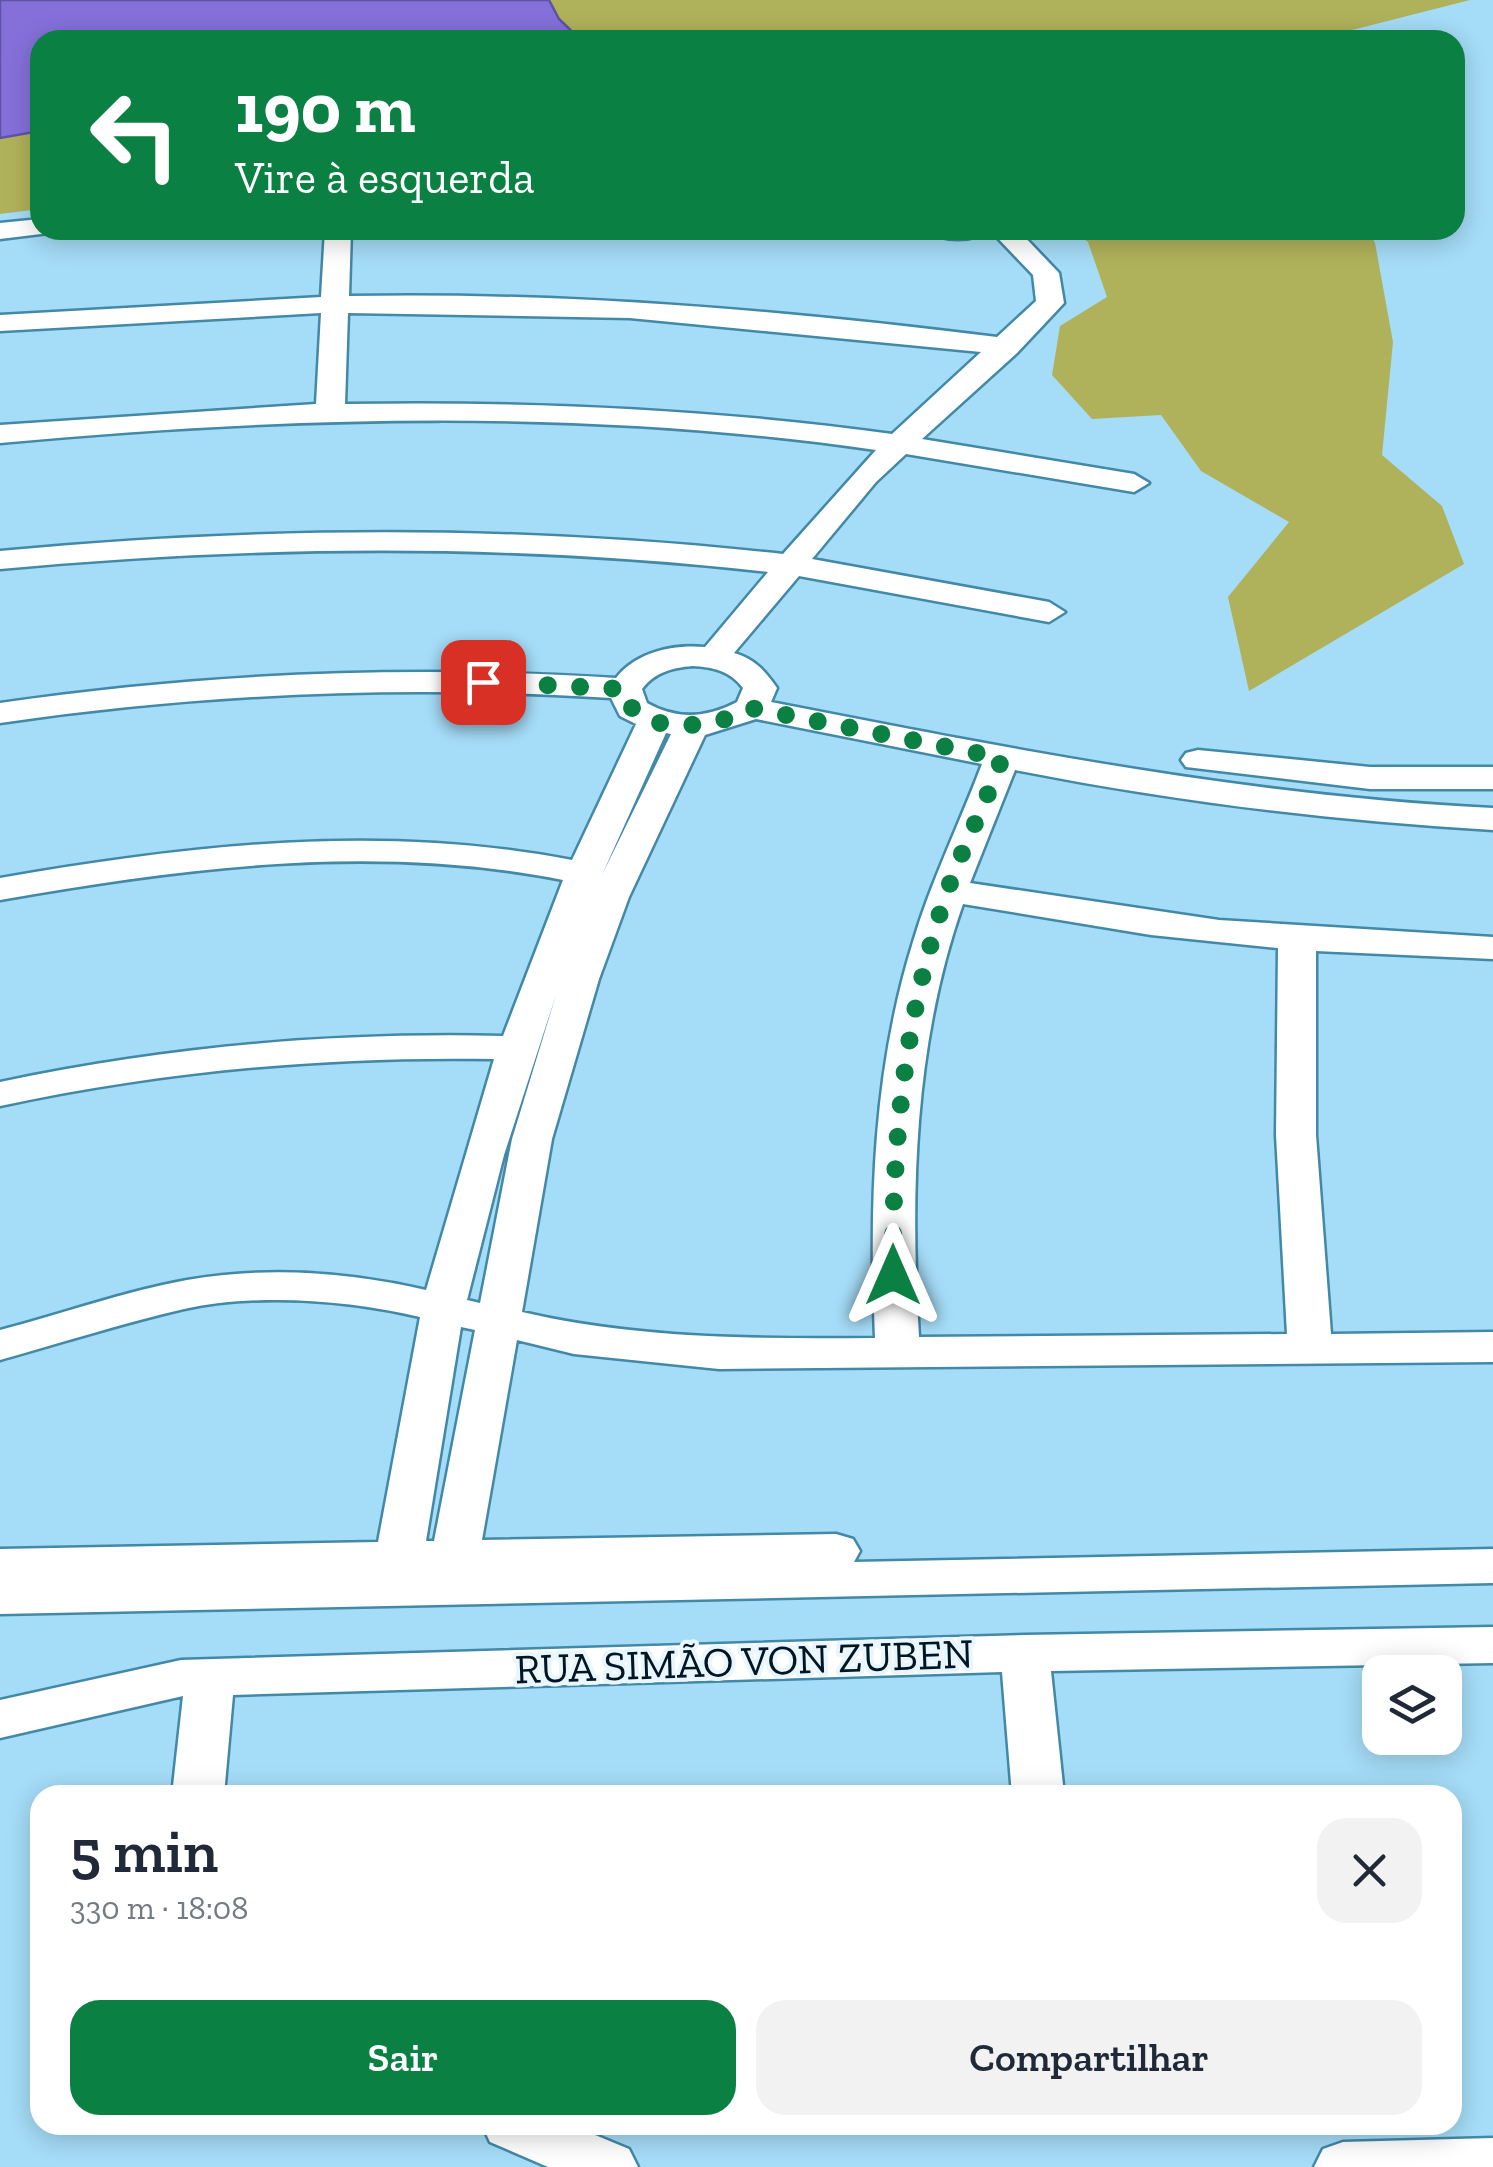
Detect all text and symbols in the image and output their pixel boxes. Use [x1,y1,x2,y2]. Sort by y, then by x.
text: 190 m [235,66,415,150]
icon: left [70,70,200,200]
text: Vire à esquerda [235,151,535,205]
pin [441,640,526,725]
icon: arrive [456,655,511,710]
position arrow [841,1223,945,1327]
street label: RUA SIMÃO VON ZUBEN [514,1628,974,1694]
map controls [1362,1655,1462,1755]
button: layers [1362,1655,1462,1755]
text: 5 min [70,1815,218,1887]
button: close [1317,1818,1422,1923]
text: 330 m · 18:08 [70,1889,249,1927]
button: Sair [70,2000,736,2115]
button: Compartilhar [756,2000,1422,2115]

